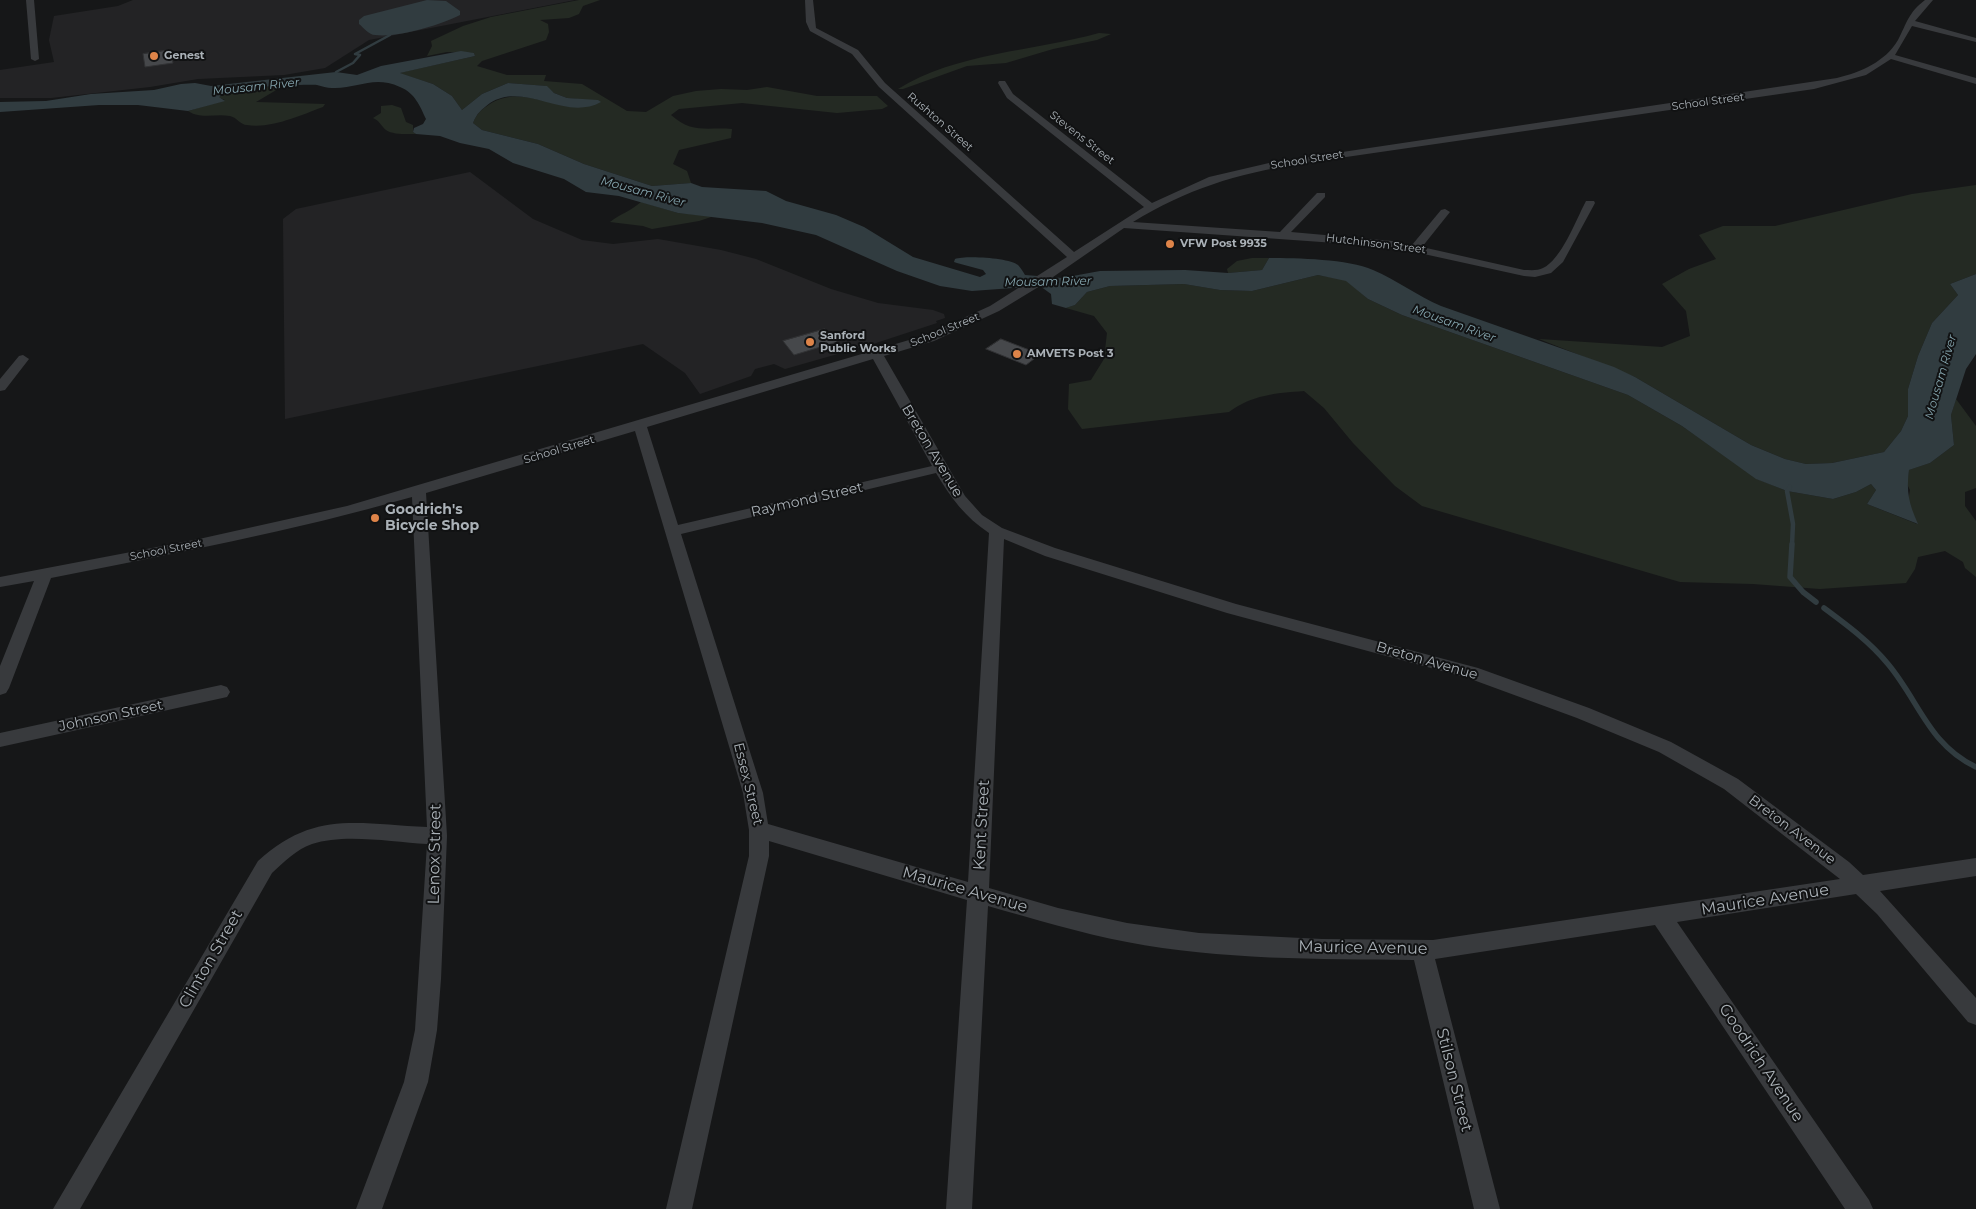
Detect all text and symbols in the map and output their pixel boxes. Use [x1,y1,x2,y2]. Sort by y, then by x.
place label: Genest [164,49,205,63]
marker: Genest [148,50,160,62]
water label: Mousam River [212,75,300,99]
street label: Rushton Street [904,90,976,154]
street label: School Street [1671,90,1745,114]
street label: Stevens Street [1047,108,1117,168]
street label: School Street [1270,148,1344,172]
water label: Mousam River [599,174,687,210]
street label: Hutchinson Street [1325,231,1427,257]
place label: VFW Post 9935 [1180,237,1267,251]
marker: VFW Post 9935 [1164,238,1176,250]
water label: Mousam River [1004,274,1092,290]
water label: Mousam River [1411,302,1497,346]
street label: School Street [909,310,981,350]
place label: Sanford Public Works [820,329,896,355]
water label: Mousam River [1922,333,1960,421]
marker: Sanford Public Works [804,336,816,348]
place label: AMVETS Post 3 [1027,347,1113,361]
marker: AMVETS Post 3 [1011,348,1023,360]
street label: Breton Avenue [898,402,966,500]
street label: School Street [522,433,596,467]
street label: Raymond Street [749,479,865,521]
place label: Goodrich's Bicycle Shop [385,502,479,534]
marker: Goodrich's Bicycle Shop [369,512,381,524]
street label: School Street [129,537,203,563]
street label: Breton Avenue [1374,639,1480,683]
street label: Johnson Street [58,697,164,735]
street label: Essex Street [730,741,766,827]
street label: Kent Street [970,779,994,871]
street label: Breton Avenue [1745,792,1839,868]
street label: Lenox Street [425,804,445,904]
street label: Maurice Avenue [900,863,1030,917]
street label: Maurice Avenue [1700,880,1830,920]
street label: Clinton Street [175,906,247,1012]
street label: Maurice Avenue [1298,937,1428,959]
street label: Goodrich Avenue [1714,1000,1808,1126]
street label: Stilson Street [1432,1026,1476,1134]

